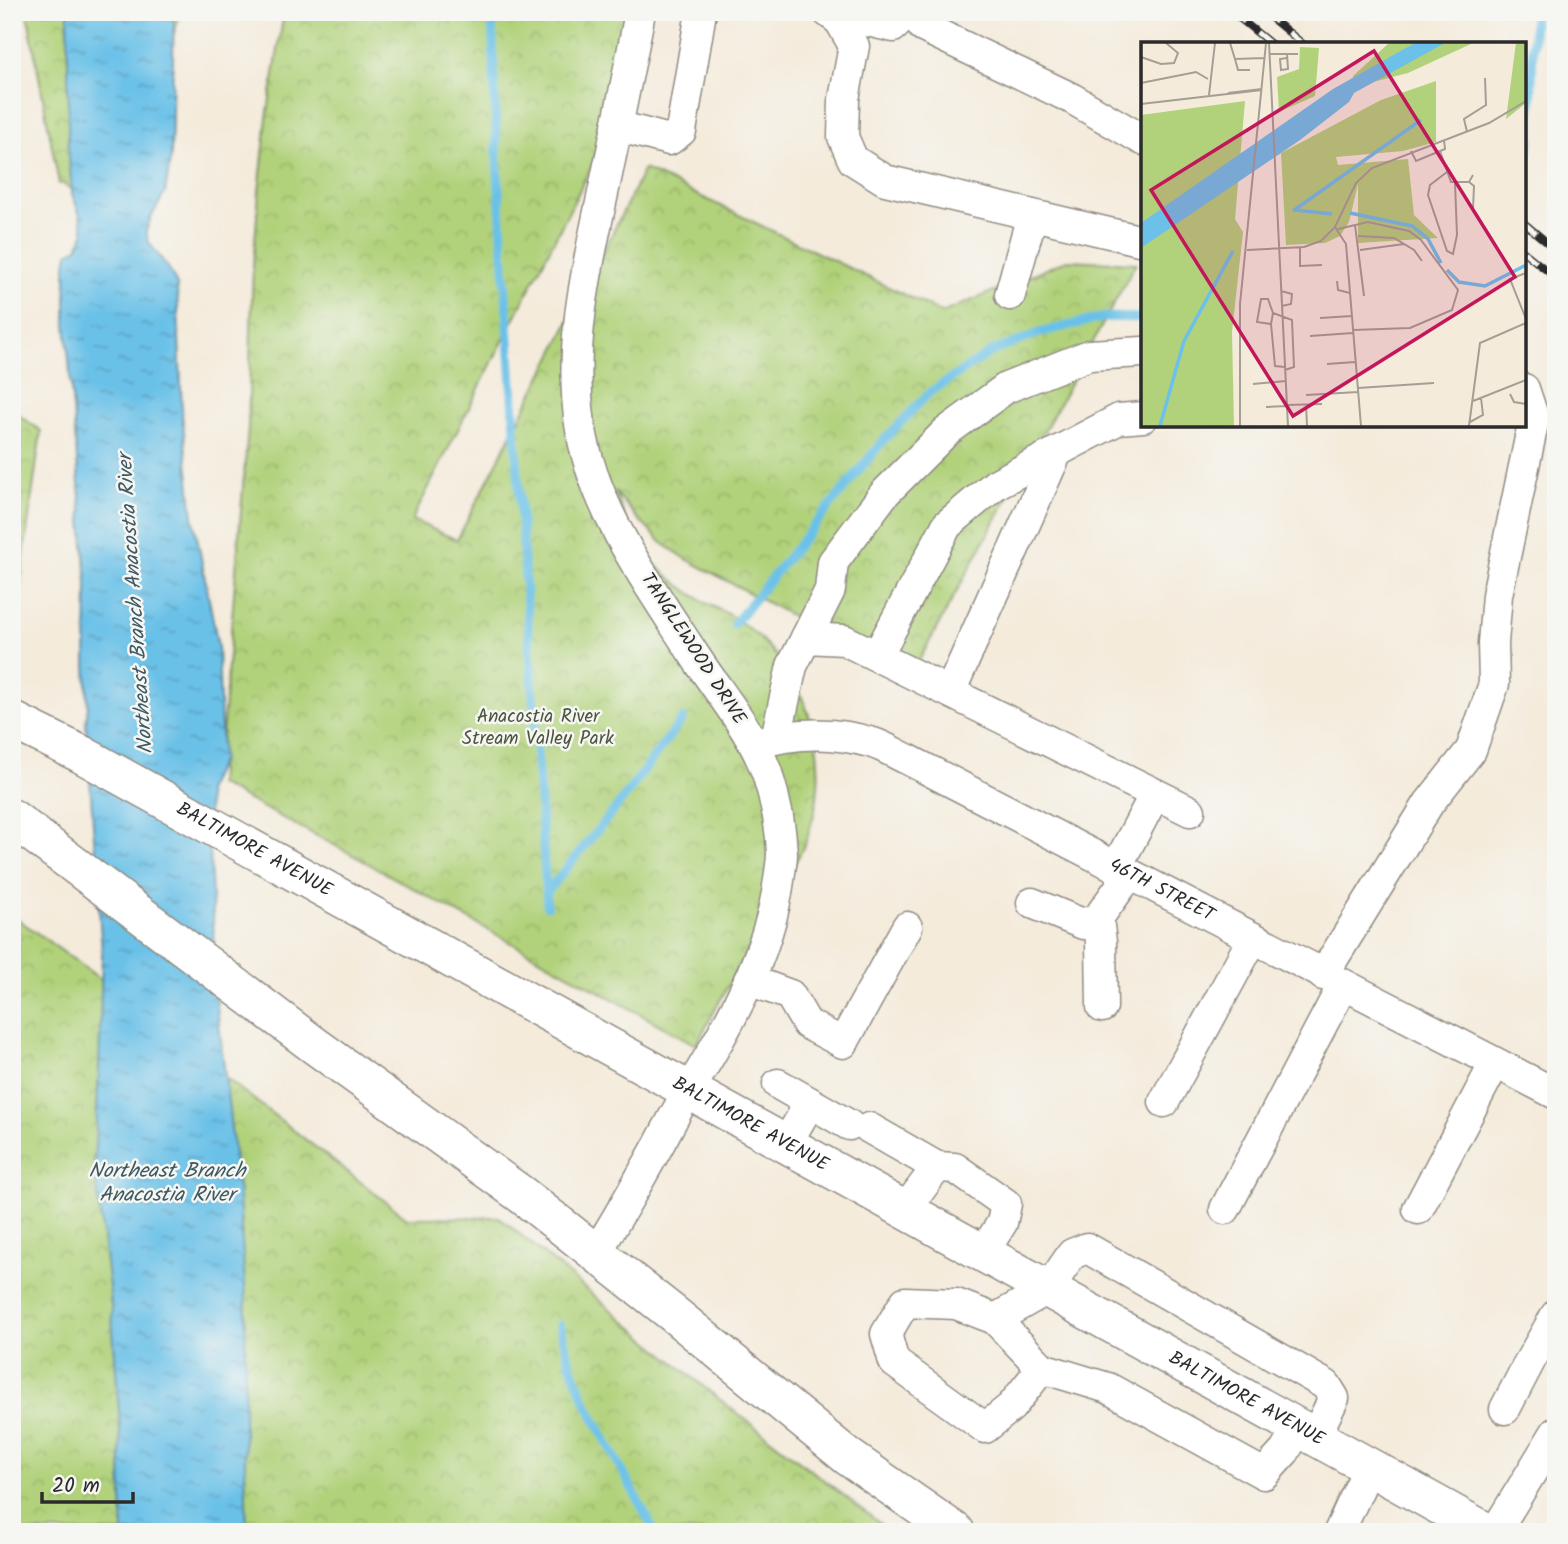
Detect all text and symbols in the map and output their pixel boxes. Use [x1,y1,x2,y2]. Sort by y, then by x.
inset map [1141,42,1526,427]
water label: Northeast Branch Anacostia River [109,449,163,755]
street label: TANGLEWOOD DRIVE [632,567,754,732]
park label: Anacostia River Stream Valley Park [462,702,614,754]
street label: BALTIMORE AVENUE [171,794,339,906]
street label: 46TH STREET [1104,851,1221,931]
street label: BALTIMORE AVENUE [667,1069,835,1180]
water label: Northeast Branch Anacostia River [89,1155,247,1212]
street label: BALTIMORE AVENUE [1163,1344,1331,1455]
scale bar [42,1460,133,1504]
text: 20 m [52,1470,100,1503]

